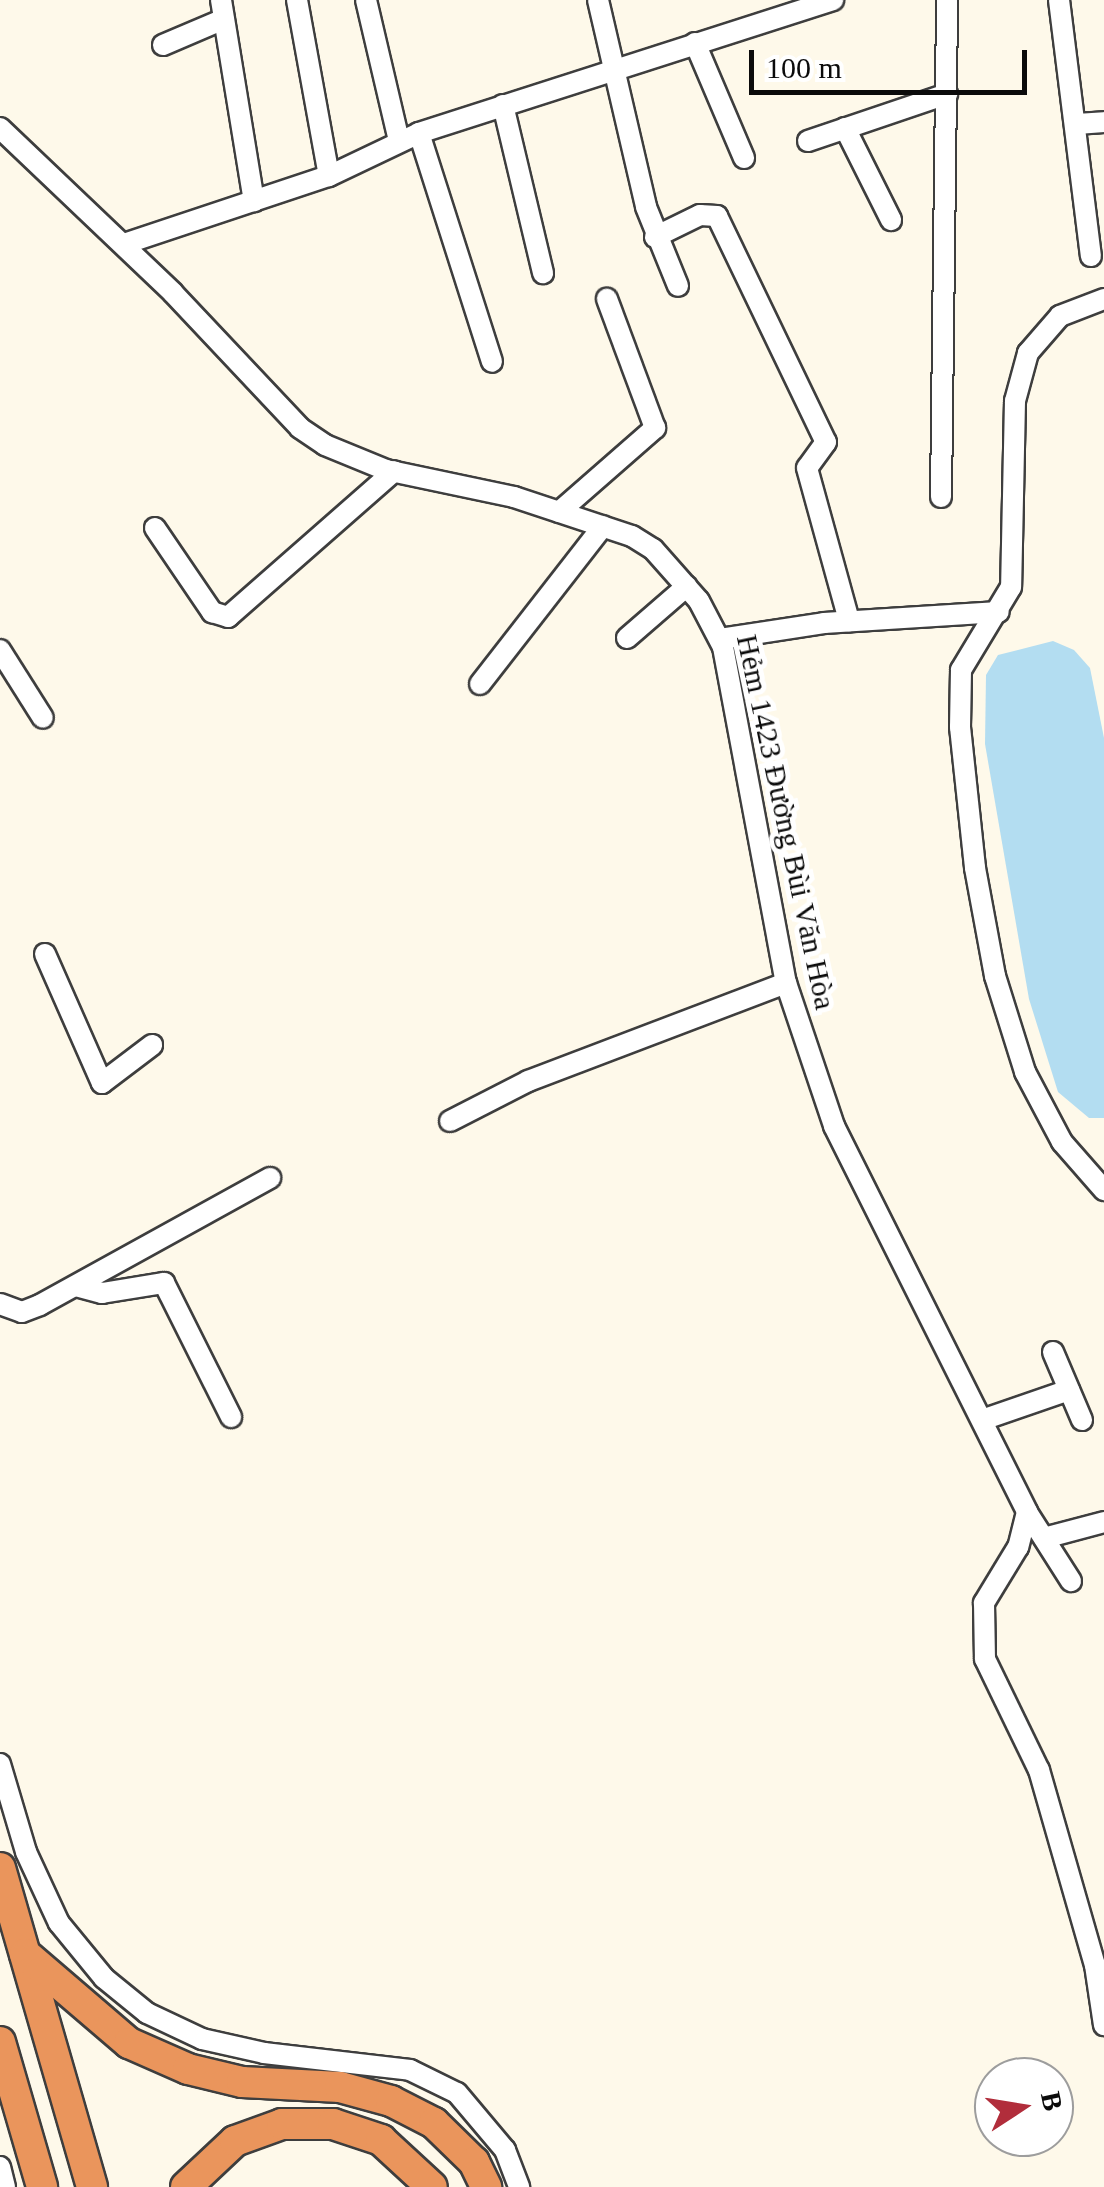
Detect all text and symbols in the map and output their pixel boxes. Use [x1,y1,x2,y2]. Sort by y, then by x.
scale bar [754,30,1032,92]
text: 100 m [766,51,842,84]
street label: Hẻm 1423 Đường Bùi Văn Hòa [729,631,843,1013]
north arrow [974,2057,1074,2157]
text: B [1035,2089,1069,2113]

